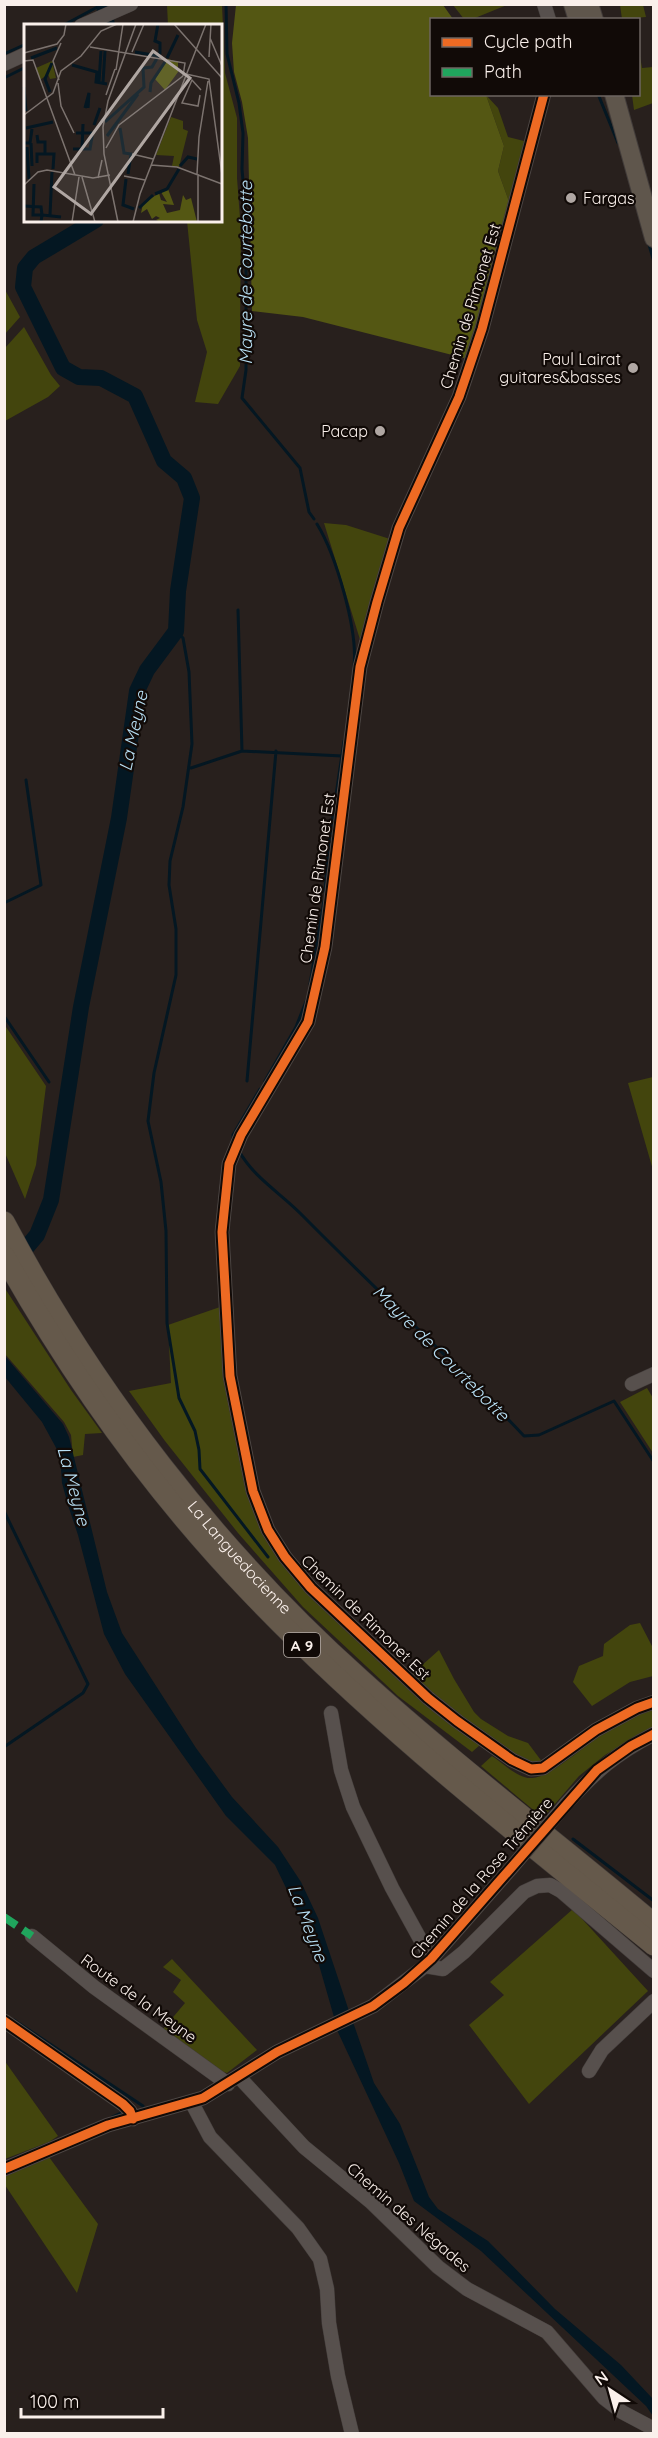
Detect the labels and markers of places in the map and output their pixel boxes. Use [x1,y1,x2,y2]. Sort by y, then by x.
place label: Fargas [583,188,634,208]
marker: Fargas [564,191,578,205]
place label: Paul Lairat guitares&basses [499,349,621,387]
marker: Paul Lairat guitares&basses [626,361,640,375]
place label: Pacap [321,421,368,441]
marker: Pacap [373,424,387,438]

